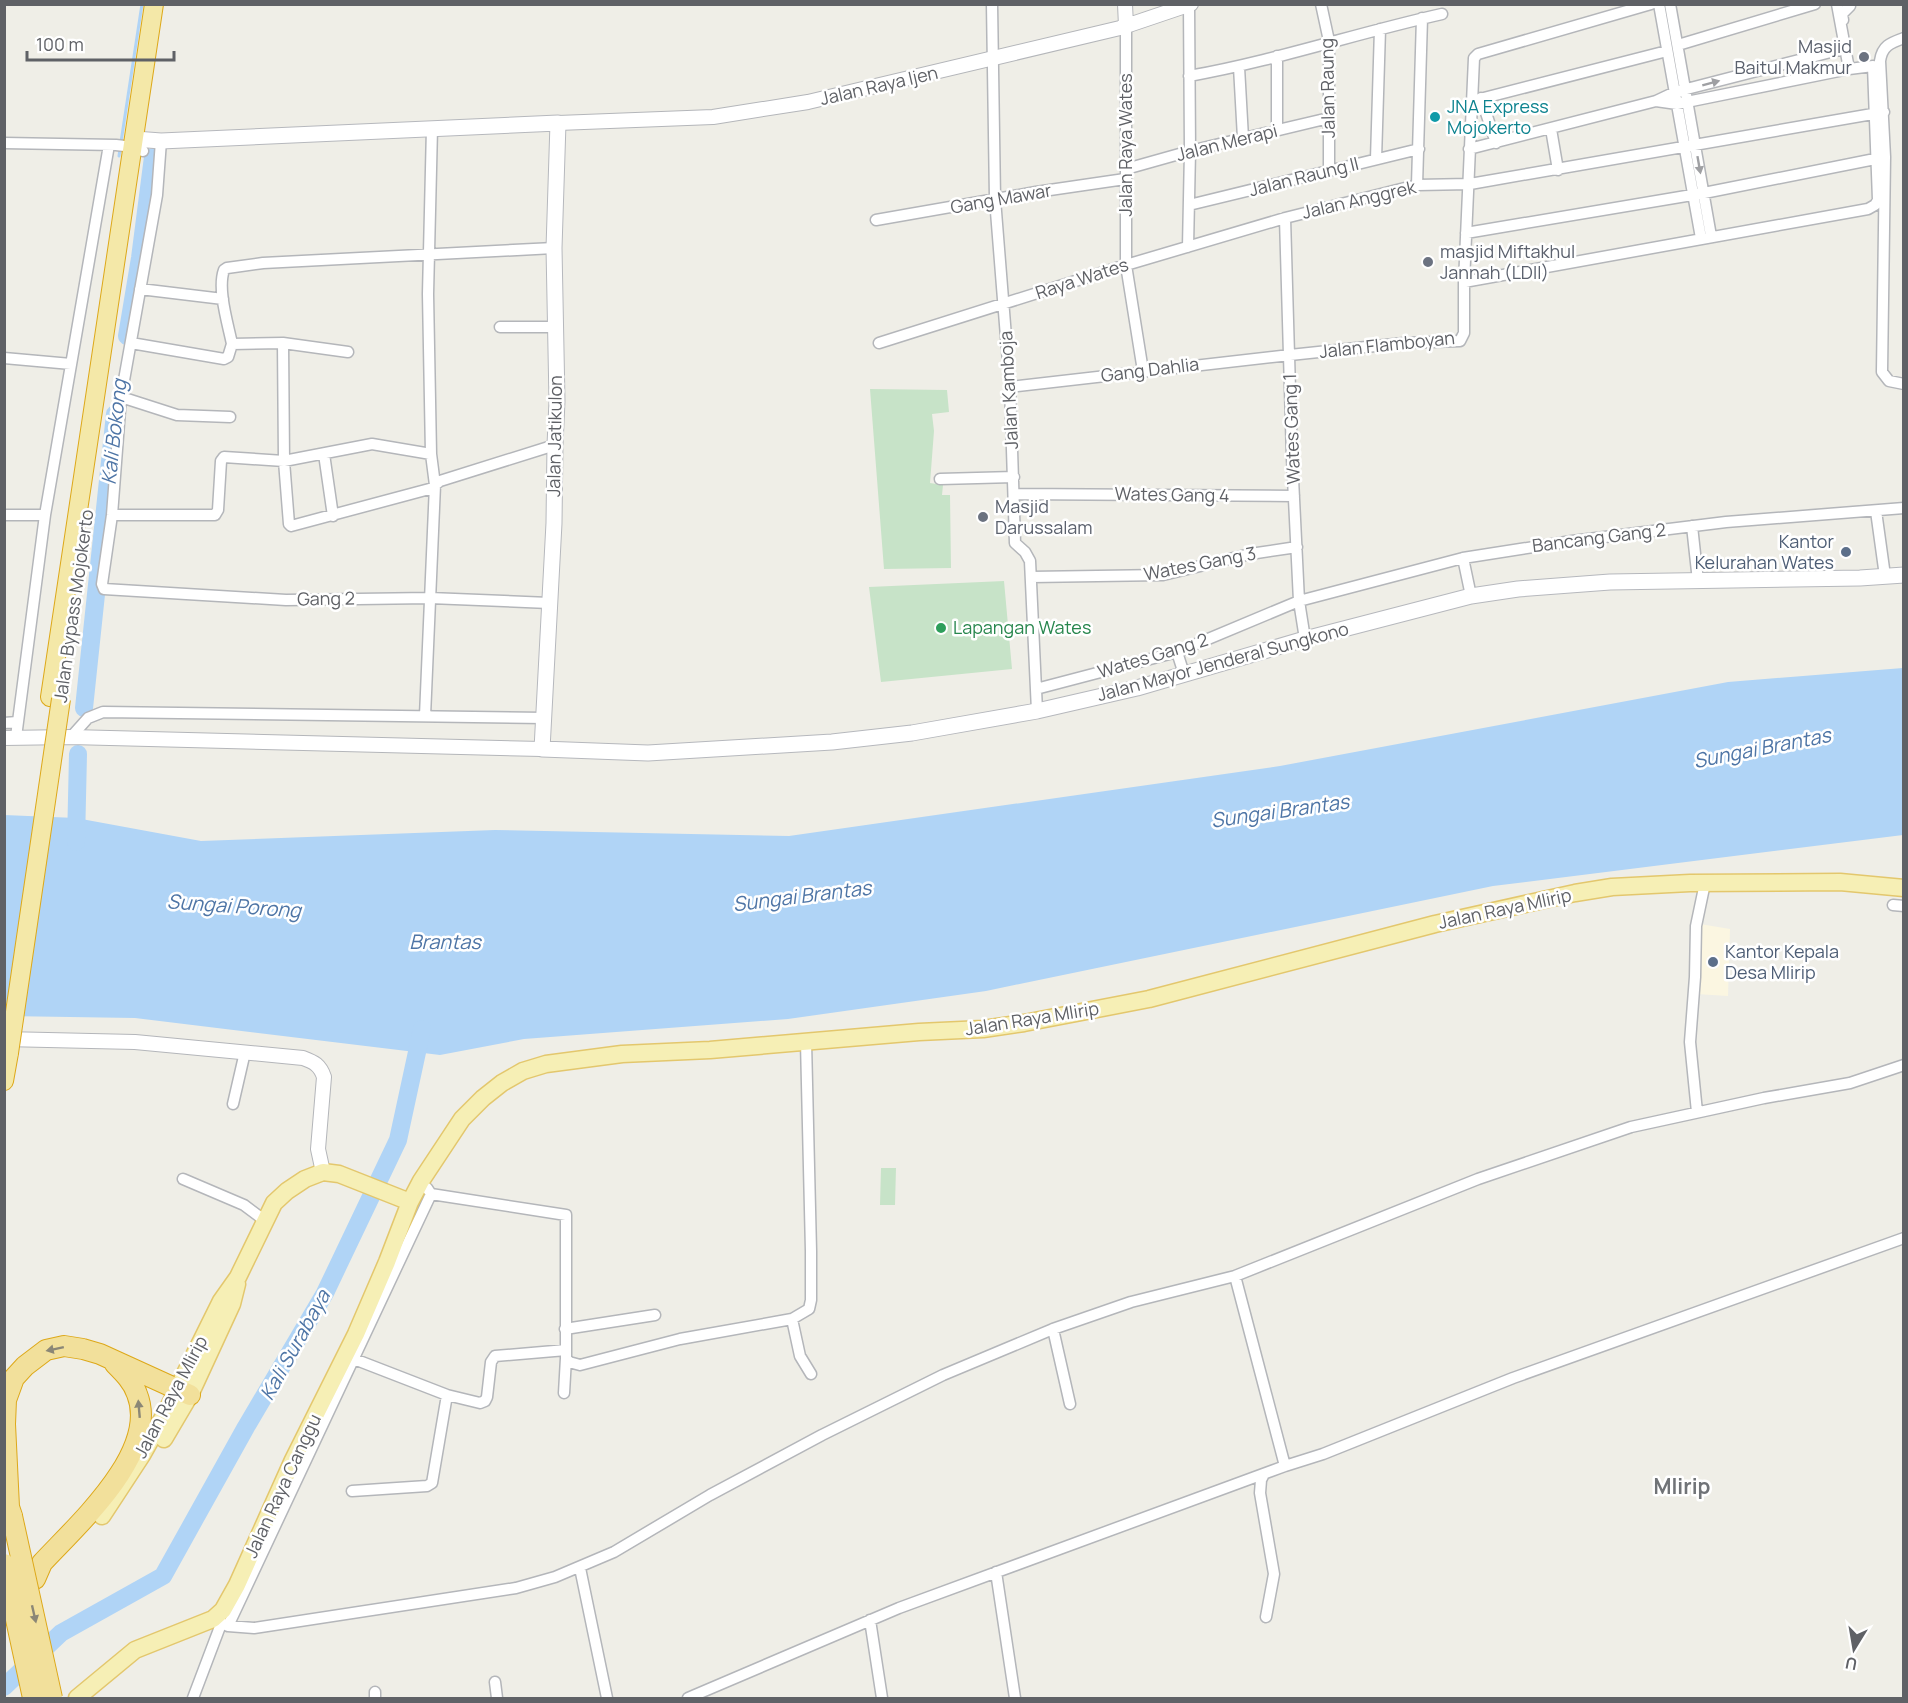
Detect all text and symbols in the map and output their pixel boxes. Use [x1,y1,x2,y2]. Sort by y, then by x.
scale bar [27,24,174,62]
text: 100 m [36,32,84,56]
place label: Masjid Baitul Makmur [1735,34,1852,79]
street label: Jalan Raung [1314,38,1340,138]
marker: Masjid Baitul Makmur [1857,50,1871,64]
street label: Jalan Raya Ijen [818,60,940,110]
street label: Jalan Raya Wates [1113,73,1137,217]
one-way arrow [1702,77,1721,87]
place label: JNA Express Mojokerto [1447,94,1549,139]
marker: JNA Express Mojokerto [1428,110,1442,124]
street label: Jalan Merapi [1174,118,1280,166]
street label: Jalan Raung II [1246,151,1361,201]
one-way arrow [1695,156,1704,175]
street label: Jalan Anggrek [1300,174,1419,224]
street label: Gang Mawar [948,177,1054,219]
place label: masjid Miftakhul Jannah (LDII) [1440,239,1575,284]
street label: Raya Wates [1032,252,1131,304]
marker: masjid Miftakhul Jannah (LDII) [1421,255,1435,269]
street label: Jalan Flamboyan [1318,325,1456,363]
street label: Jalan Kamboja [993,330,1023,450]
street label: Gang Dahlia [1099,351,1200,387]
street label: Wates Gang 1 [1277,373,1305,485]
street label: Jalan Jatikulon [541,375,567,497]
water label: Kali Bokong [95,376,133,486]
street label: Wates Gang 4 [1114,481,1230,507]
place label: Masjid Darussalam [995,494,1093,539]
street label: Jalan Bypass Mojokerto [48,508,98,704]
marker: Masjid Darussalam [976,510,990,524]
street label: Bancang Gang 2 [1531,517,1667,557]
place label: Kantor Kelurahan Wates [1695,529,1834,574]
street label: Wates Gang 3 [1142,540,1258,586]
marker: Kantor Kelurahan Wates [1839,545,1853,559]
street label: Gang 2 [297,585,355,611]
place label: Lapangan Wates [953,615,1091,639]
street label: Jalan Mayor Jenderal Sungkono [1094,616,1351,706]
marker: Lapangan Wates [934,621,948,635]
street label: Wates Gang 2 [1095,627,1211,683]
water label: Sungai Brantas [1691,721,1834,774]
water label: Sungai Brantas [1209,787,1352,834]
water label: Sungai Brantas [731,873,874,917]
street label: Jalan Raya Mlirip [1436,882,1573,934]
water label: Sungai Porong [166,887,304,924]
water label: Brantas [409,928,482,955]
place label: Kantor Kepala Desa Mlirip [1725,939,1839,984]
marker: Kantor Kepala Desa Mlirip [1706,955,1720,969]
street label: Jalan Raya Mlirip [963,996,1101,1040]
water label: Kali Surabaya [253,1284,336,1405]
street label: Jalan Raya Mlirip [128,1331,212,1462]
one-way arrow [45,1345,64,1354]
one-way arrow [135,1400,144,1419]
street label: Jalan Raya Canggu [238,1410,326,1561]
district label: Mlirip [1654,1472,1711,1500]
one-way arrow [29,1605,39,1624]
north arrow [1824,1619,1884,1679]
text: U [1843,1652,1859,1676]

